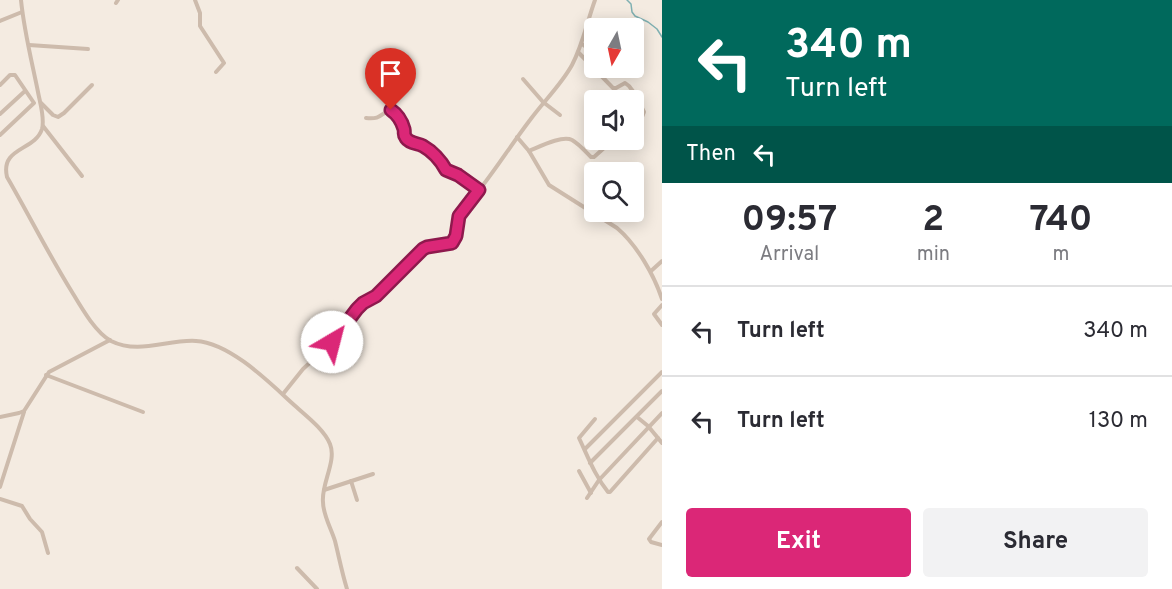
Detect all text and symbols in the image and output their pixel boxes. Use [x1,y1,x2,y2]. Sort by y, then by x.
north arrow [584,18,644,78]
map controls [584,18,644,222]
text: 340 m [785,20,912,73]
icon: left [686,24,764,102]
pin [365,48,416,110]
icon: arrive [374,57,407,90]
text: Turn left [785,72,887,106]
button: sound [584,90,644,150]
icon: left [748,138,781,171]
text: Then [686,141,736,168]
button: search [584,162,644,222]
text: 09:57 [741,198,837,244]
text: 2 [922,198,944,244]
text: 740 [1029,198,1093,244]
text: Arrival [760,242,819,268]
text: min [917,242,950,268]
text: m [1052,242,1069,268]
position arrow [300,310,364,374]
icon: left [686,315,719,348]
text: Turn left [737,318,825,345]
text: 340 m [1083,318,1148,345]
icon: left [686,405,719,438]
text: Turn left [737,408,825,435]
text: 130 m [1089,408,1148,435]
button: Exit [686,508,911,577]
button: Share [923,508,1148,577]

